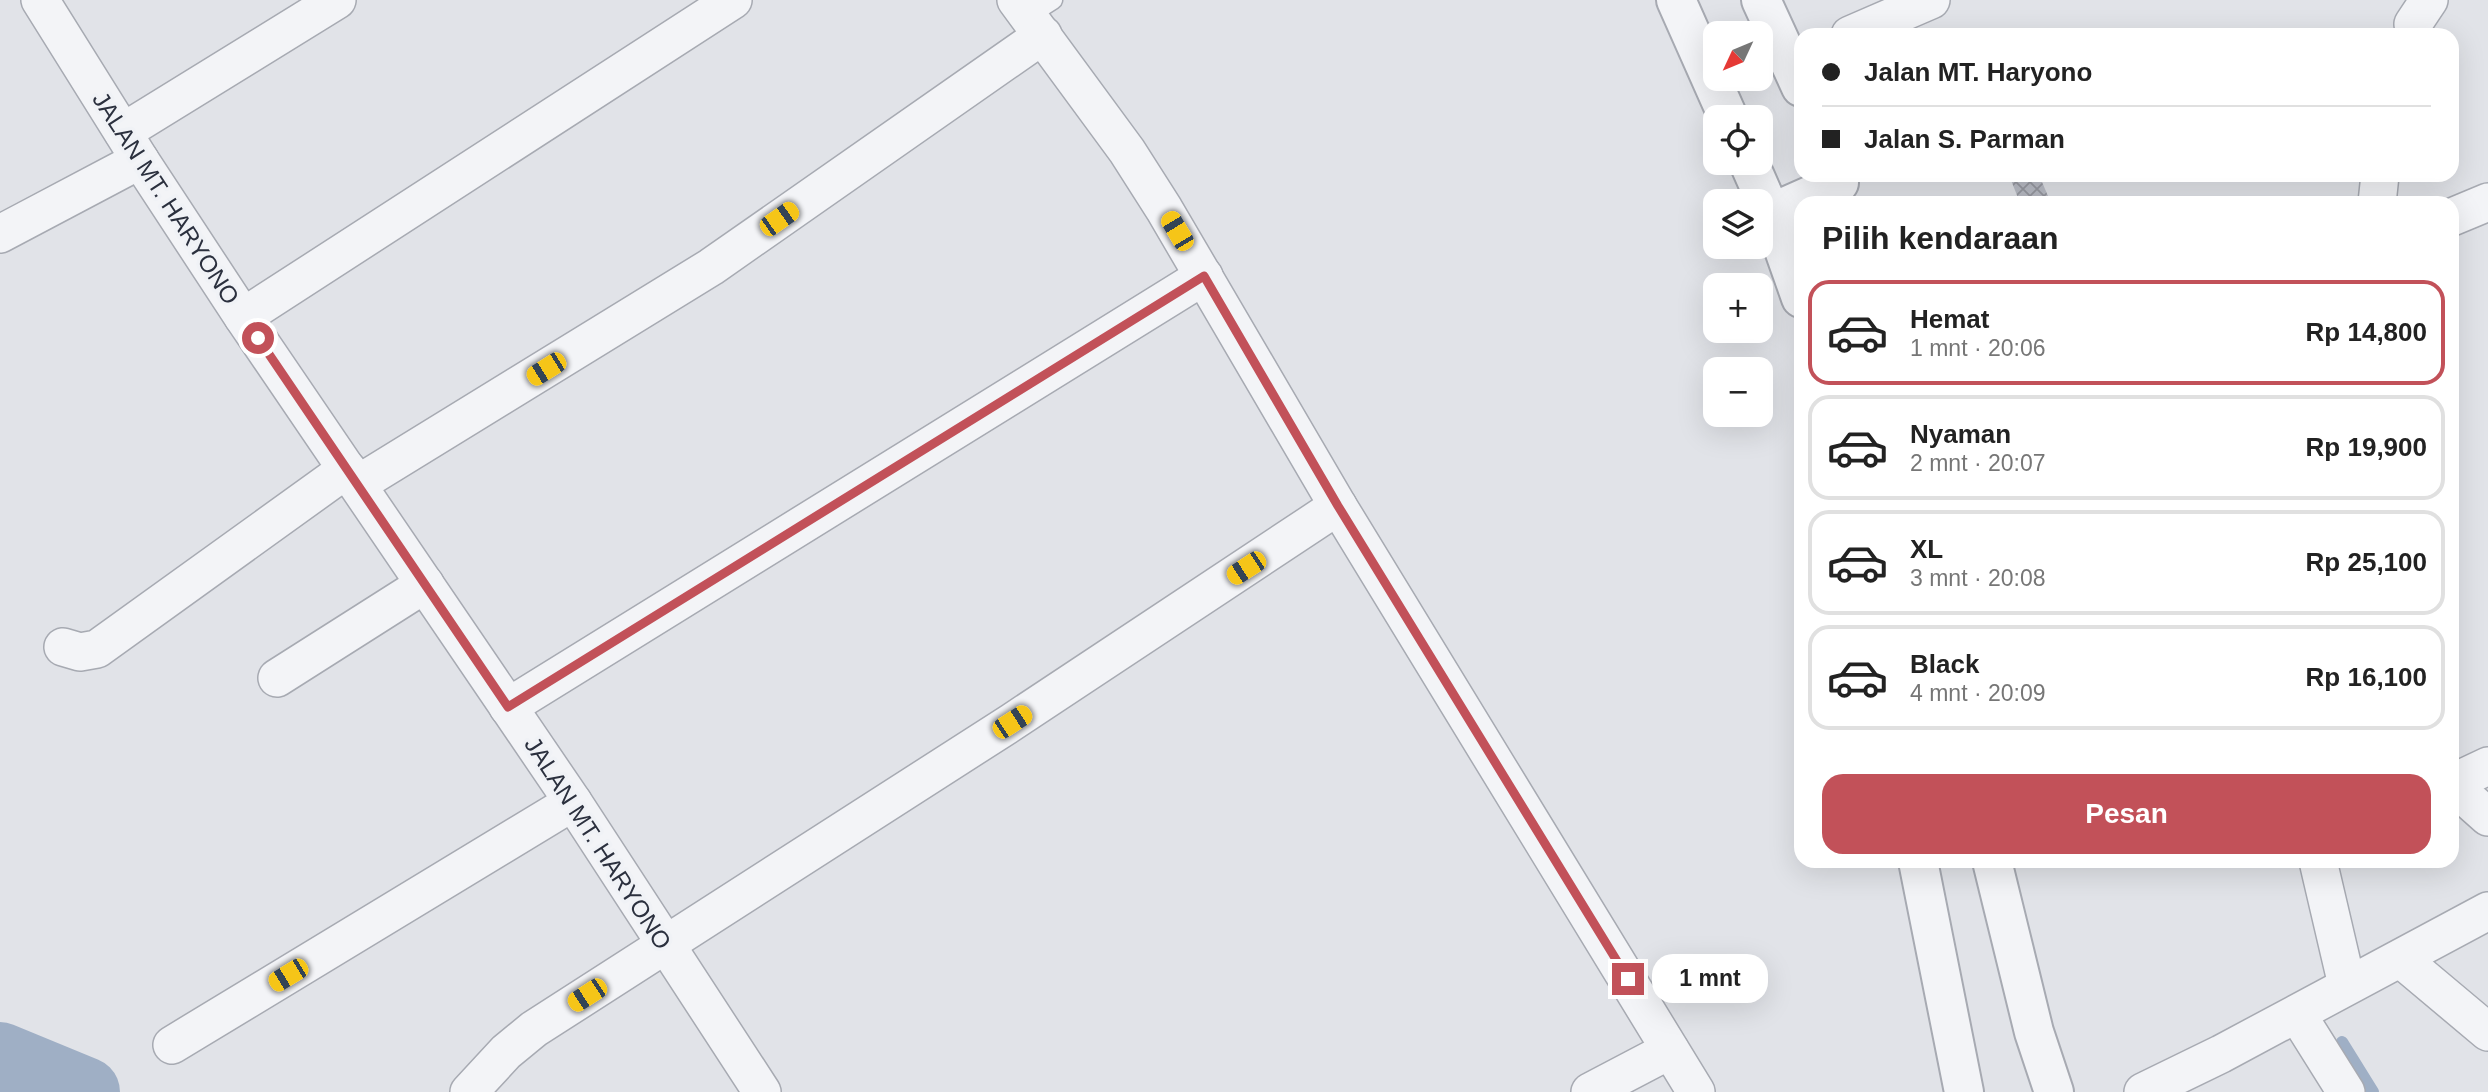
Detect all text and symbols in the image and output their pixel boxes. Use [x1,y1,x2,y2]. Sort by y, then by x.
north arrow [1703,21,1773,91]
map controls [1703,21,1773,427]
text: Jalan MT. Haryono [1864,57,2092,87]
street label: JALAN MT. HARYONO [87,87,245,309]
button: locate [1703,105,1773,175]
text: Jalan S. Parman [1864,124,2065,154]
button: layers [1703,189,1773,259]
car [756,198,803,240]
car [1158,208,1197,254]
text: Pilih kendaraan [1822,220,2059,256]
button: + [1703,273,1773,343]
icon: car [1826,301,1889,364]
text: Hemat [1910,304,1989,334]
text: Rp 14,800 [2306,317,2427,347]
route start [242,322,274,354]
text: 1 mnt · 20:06 [1910,335,2046,361]
car [523,349,570,389]
button: − [1703,357,1773,427]
icon: car [1826,416,1889,479]
text: Nyaman [1910,419,2011,449]
text: Rp 19,900 [2306,432,2427,462]
text: 2 mnt · 20:07 [1910,450,2046,476]
icon: car [1826,531,1889,594]
text: XL [1910,534,1943,564]
text: Rp 25,100 [2306,547,2427,577]
car [1223,548,1270,588]
text: 3 mnt · 20:08 [1910,565,2046,591]
icon: car [1826,646,1889,709]
text: Black [1910,649,1979,679]
text: Rp 16,100 [2306,662,2427,692]
text: 4 mnt · 20:09 [1910,680,2046,706]
car [989,702,1036,742]
street label: JALAN MT. HARYONO [519,732,677,954]
button: Pesan [1822,774,2431,854]
callout: 1 mnt [1652,954,1768,1004]
car [265,955,312,995]
route end [1612,963,1644,995]
text: 1 mnt [1679,965,1741,991]
car [564,975,611,1015]

